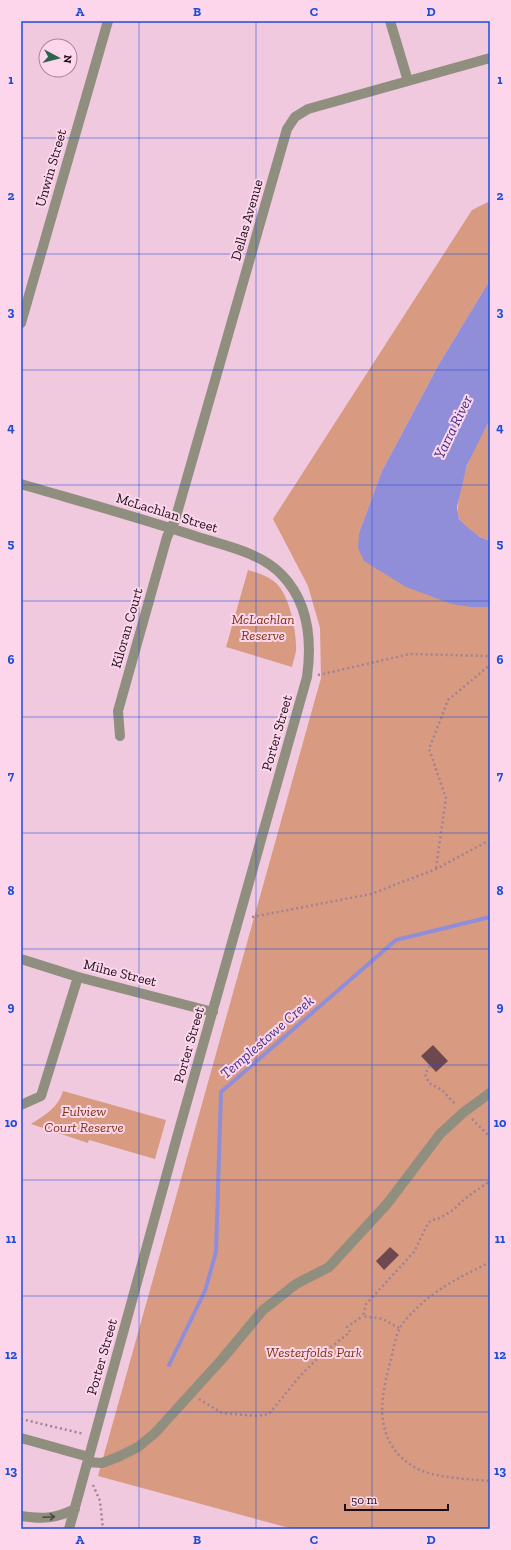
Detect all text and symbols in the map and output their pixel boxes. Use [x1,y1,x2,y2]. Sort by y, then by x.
text: A [76,4,85,19]
text: B [193,4,201,19]
text: C [310,4,318,19]
text: D [426,4,436,19]
north arrow [38,38,78,78]
text: N [60,54,74,65]
text: 1 [8,72,14,87]
text: 1 [497,72,503,87]
street label: Unwin Street [32,126,70,209]
street label: Dellas Avenue [227,177,267,263]
text: 2 [8,188,15,203]
text: 2 [497,188,504,203]
text: 3 [8,304,15,319]
text: 3 [497,304,504,319]
water label: Yarra River [430,392,476,461]
text: 4 [7,420,15,435]
text: 4 [496,420,504,435]
street label: McLachlan Street [114,489,221,537]
text: 5 [8,536,15,551]
text: 5 [497,536,504,551]
street label: Kiloran Court [107,585,147,670]
park label: McLachlan Reserve [231,611,295,644]
text: 6 [8,652,15,667]
text: 6 [497,652,504,667]
street label: Porter Street [258,692,296,773]
text: 7 [8,768,15,783]
text: 7 [497,768,504,783]
text: 8 [7,883,15,898]
text: 8 [496,883,504,898]
street label: Milne Street [82,956,159,990]
water label: Templestowe Creek [217,991,318,1082]
text: 9 [8,999,15,1014]
text: 9 [497,999,504,1014]
street label: Porter Street [170,1004,208,1085]
park label: Fulview Court Reserve [44,1103,124,1136]
text: 10 [5,1115,18,1130]
text: 10 [494,1115,507,1130]
text: 11 [6,1231,17,1246]
text: 11 [495,1231,506,1246]
street label: Porter Street [83,1316,121,1397]
park label: Westerfolds Park [266,1344,362,1361]
text: 12 [5,1347,17,1362]
text: 12 [494,1347,506,1362]
text: 13 [5,1463,17,1478]
text: 13 [494,1463,506,1478]
scale bar [345,1486,448,1512]
text: 50 m [351,1493,378,1507]
one-way arrow [42,1514,55,1521]
text: A [76,1532,85,1547]
text: B [193,1532,201,1547]
text: C [310,1532,318,1547]
text: D [426,1532,436,1547]

